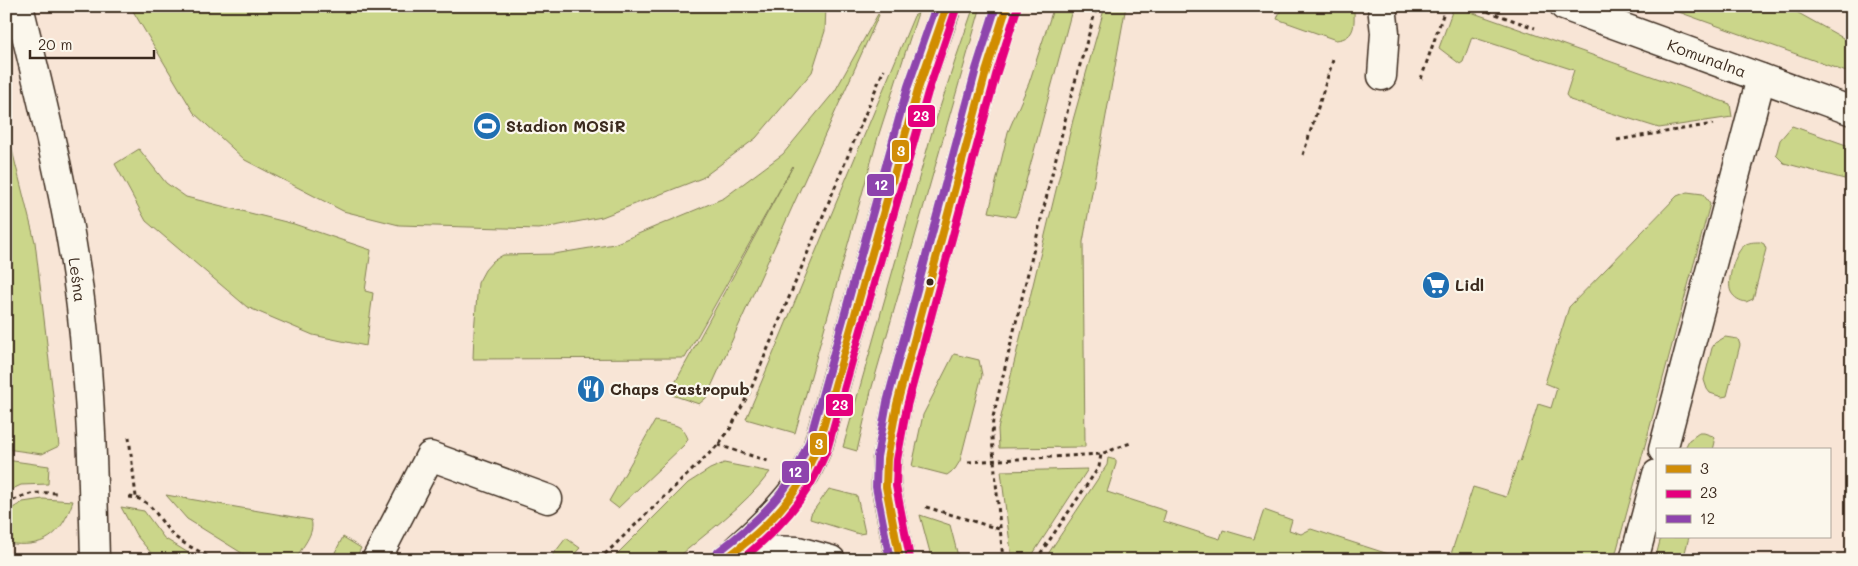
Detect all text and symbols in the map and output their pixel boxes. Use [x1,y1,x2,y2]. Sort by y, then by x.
scale bar [30,28,154,60]
text: 20 m [38,34,72,54]
street label: Komunalna [1665,34,1749,82]
line badge: 23 [907,104,936,128]
text: 23 [913,106,929,125]
sports icon: Stadion MOSiR [472,111,502,141]
place label: Stadion MOSiR [506,115,626,136]
line badge: 3 [891,139,910,163]
text: 3 [897,141,905,160]
line badge: 12 [866,173,895,197]
text: 12 [874,175,888,194]
street label: Leśna [64,256,91,303]
supermarket icon: Lidl [1421,270,1451,300]
place label: Lidl [1455,274,1484,295]
unlabelled marker [925,277,935,287]
restaurant icon: Chaps Gastropub [576,374,606,404]
place label: Chaps Gastropub [610,378,750,399]
line badge: 23 [825,393,854,417]
text: 23 [832,395,848,414]
line badge: 3 [809,432,828,456]
text: 3 [815,434,823,453]
legend [1656,448,1830,538]
text: 3 [1700,458,1709,478]
line badge: 12 [781,460,810,484]
text: 12 [788,462,802,481]
text: 23 [1700,482,1717,502]
text: 12 [1700,508,1715,528]

